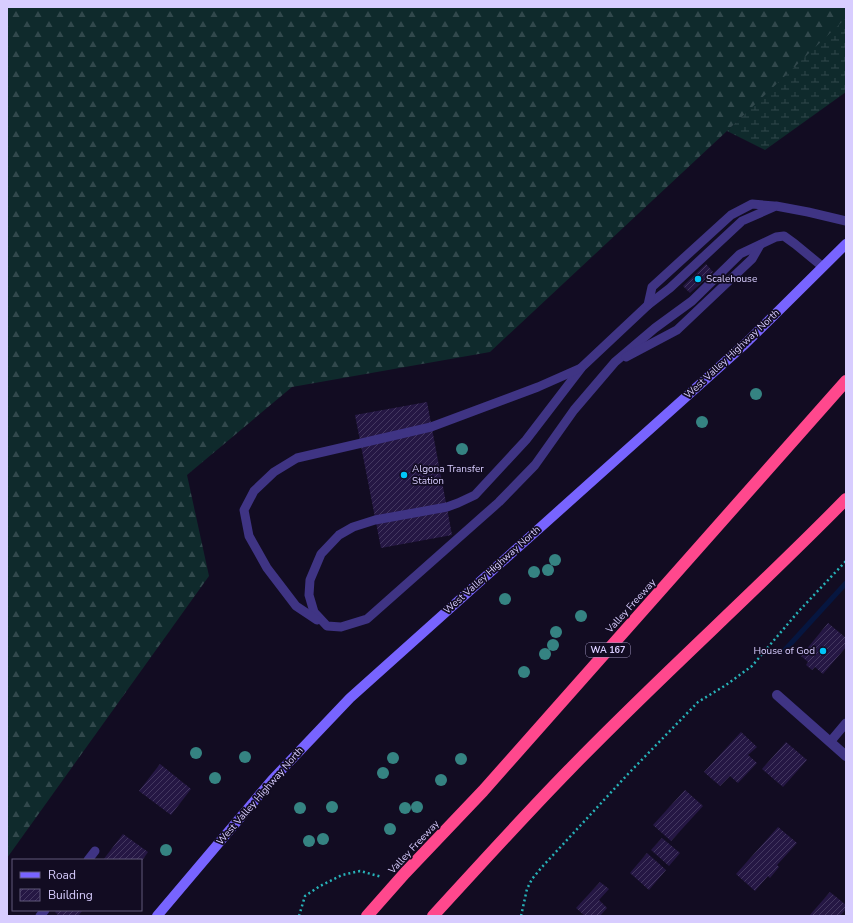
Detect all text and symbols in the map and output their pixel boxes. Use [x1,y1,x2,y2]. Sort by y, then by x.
place label: Scalehouse [706,272,757,286]
marker: Scalehouse [693,274,703,284]
street label: West Valley Highway North [681,306,783,402]
place label: Algona Transfer Station [412,462,484,488]
marker: Algona Transfer Station [399,470,409,480]
street label: West Valley Highway North [441,523,543,617]
street label: Valley Freeway [602,575,660,637]
road number: WA 167 [586,643,630,657]
place label: House of God [753,644,815,658]
marker: House of God [818,646,828,656]
street label: West Valley Highway North [213,744,307,848]
street label: Valley Freeway [385,817,443,878]
legend [12,859,142,911]
text: Road [48,867,76,883]
text: Building [48,887,93,903]

